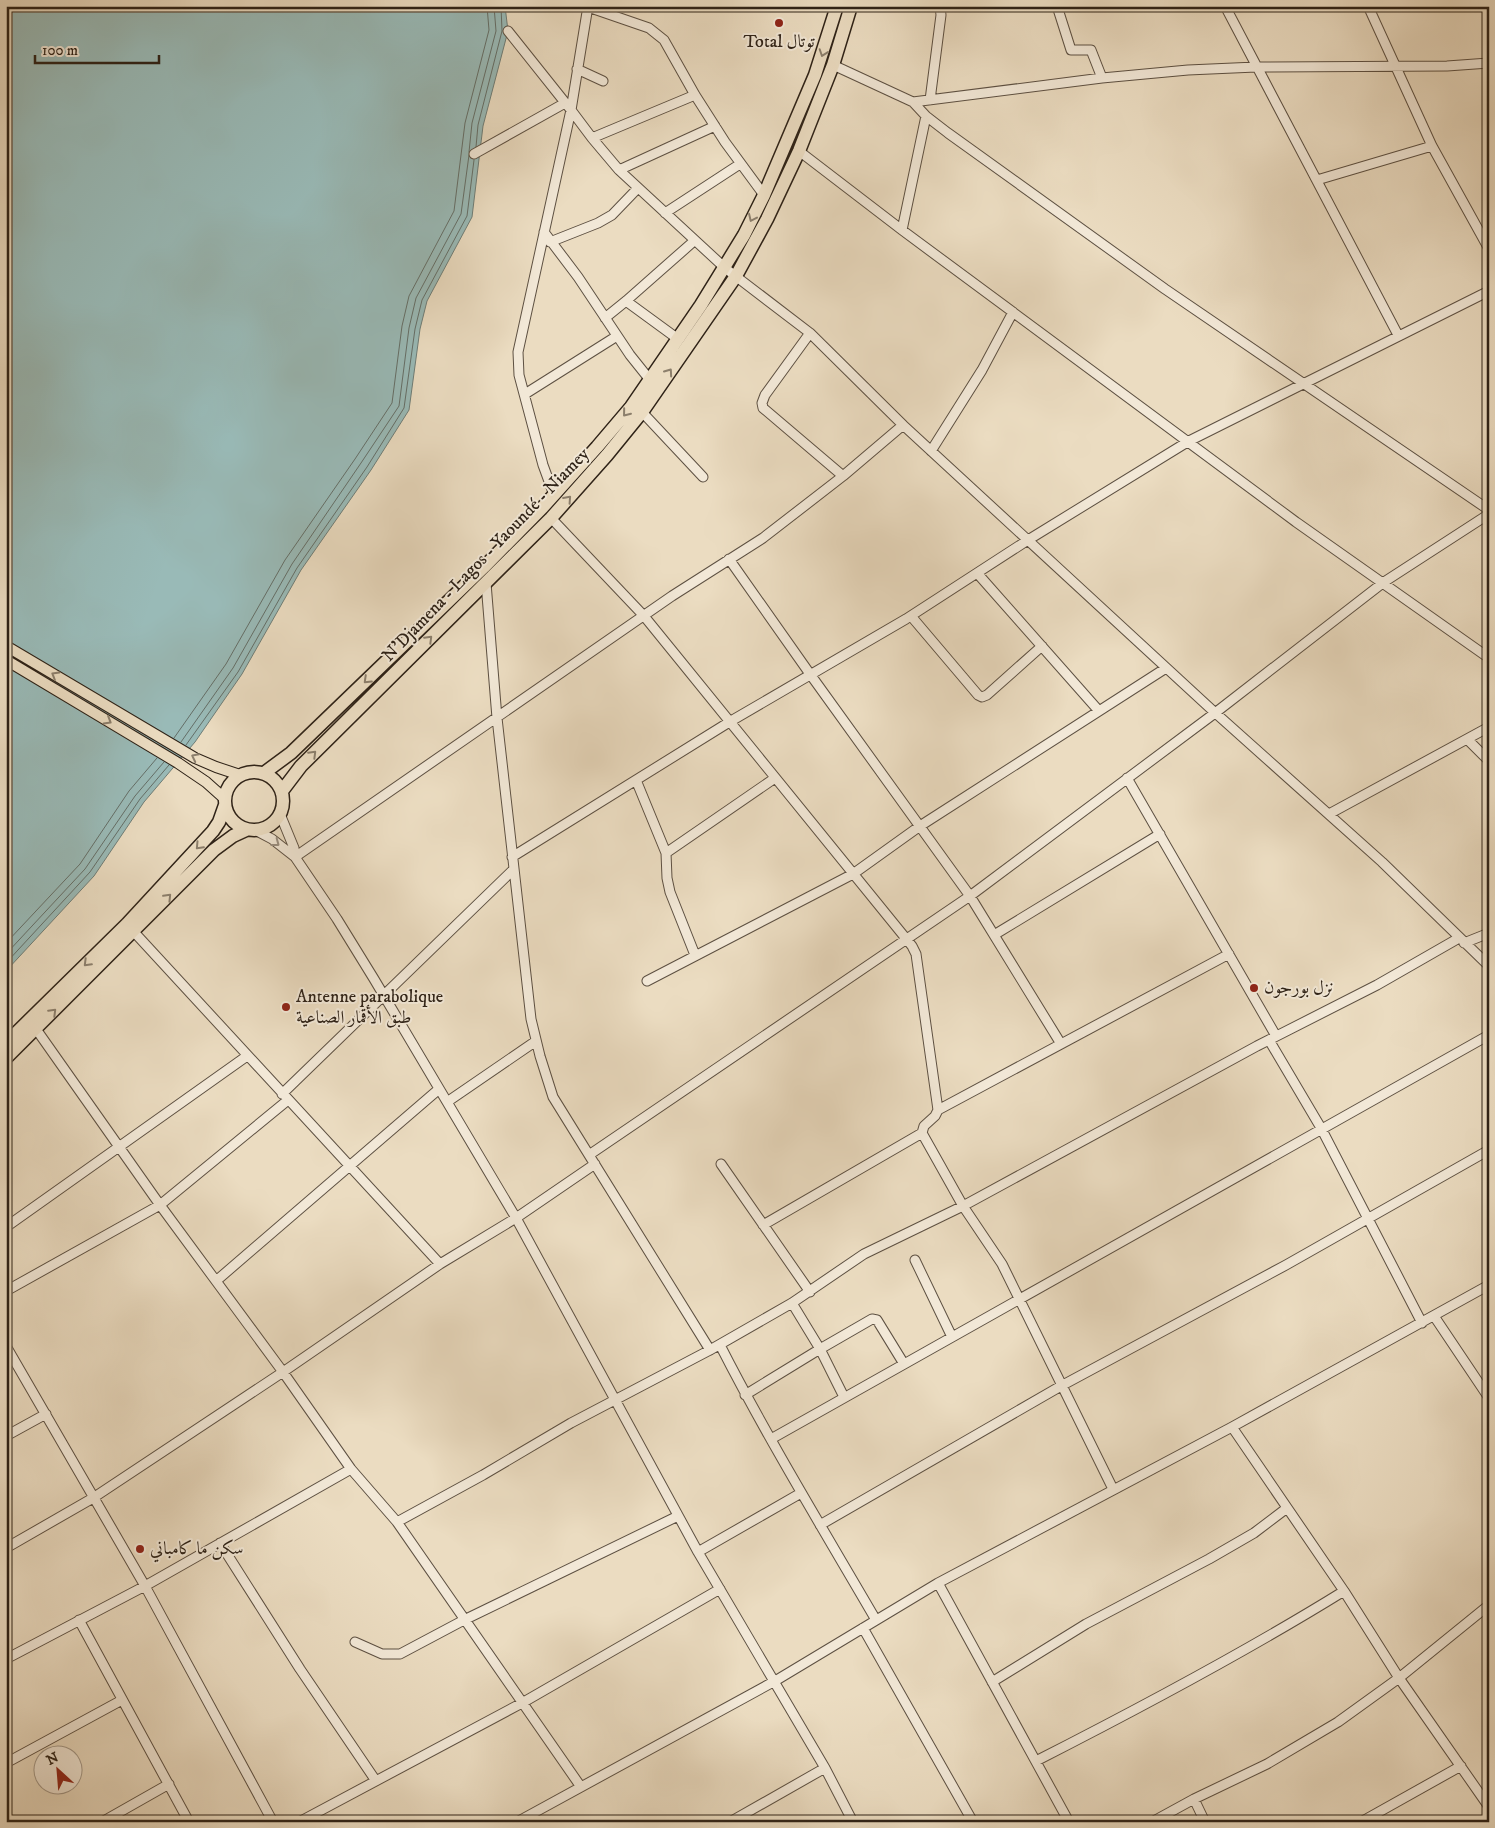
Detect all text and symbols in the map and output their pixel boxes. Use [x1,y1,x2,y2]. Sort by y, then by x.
marker: Total توتال [773,17,785,29]
place label: Total توتال [743,31,815,53]
scale bar [35,32,159,64]
text: 100 m [42,41,78,60]
one-way arrow [818,48,828,56]
one-way arrow [748,213,759,222]
one-way arrow [663,369,672,378]
one-way arrow [623,407,631,416]
street label: N'Djamena - Lagos - Yaoundé - Niamey [378,443,595,667]
one-way arrow [562,496,571,505]
one-way arrow [423,636,432,645]
one-way arrow [51,672,60,682]
one-way arrow [363,674,372,683]
one-way arrow [103,715,112,725]
one-way arrow [308,750,317,759]
one-way arrow [191,753,200,763]
one-way arrow [270,837,280,846]
one-way arrow [196,840,205,849]
one-way arrow [163,894,172,903]
one-way arrow [84,957,93,966]
place label: نزل بورجون [1264,977,1334,999]
marker: نزل بورجون [1248,982,1260,994]
place label: Antenne parabolique طبق الأقمار الصناعية [296,986,443,1029]
marker: Antenne parabolique طبق الأقمار الصناعية [280,1001,292,1013]
one-way arrow [47,1009,56,1018]
place label: سكن ما كامباني [150,1538,243,1563]
marker: سكن ما كامباني [134,1543,146,1555]
north arrow [32,1746,82,1796]
text: N [44,1748,62,1770]

